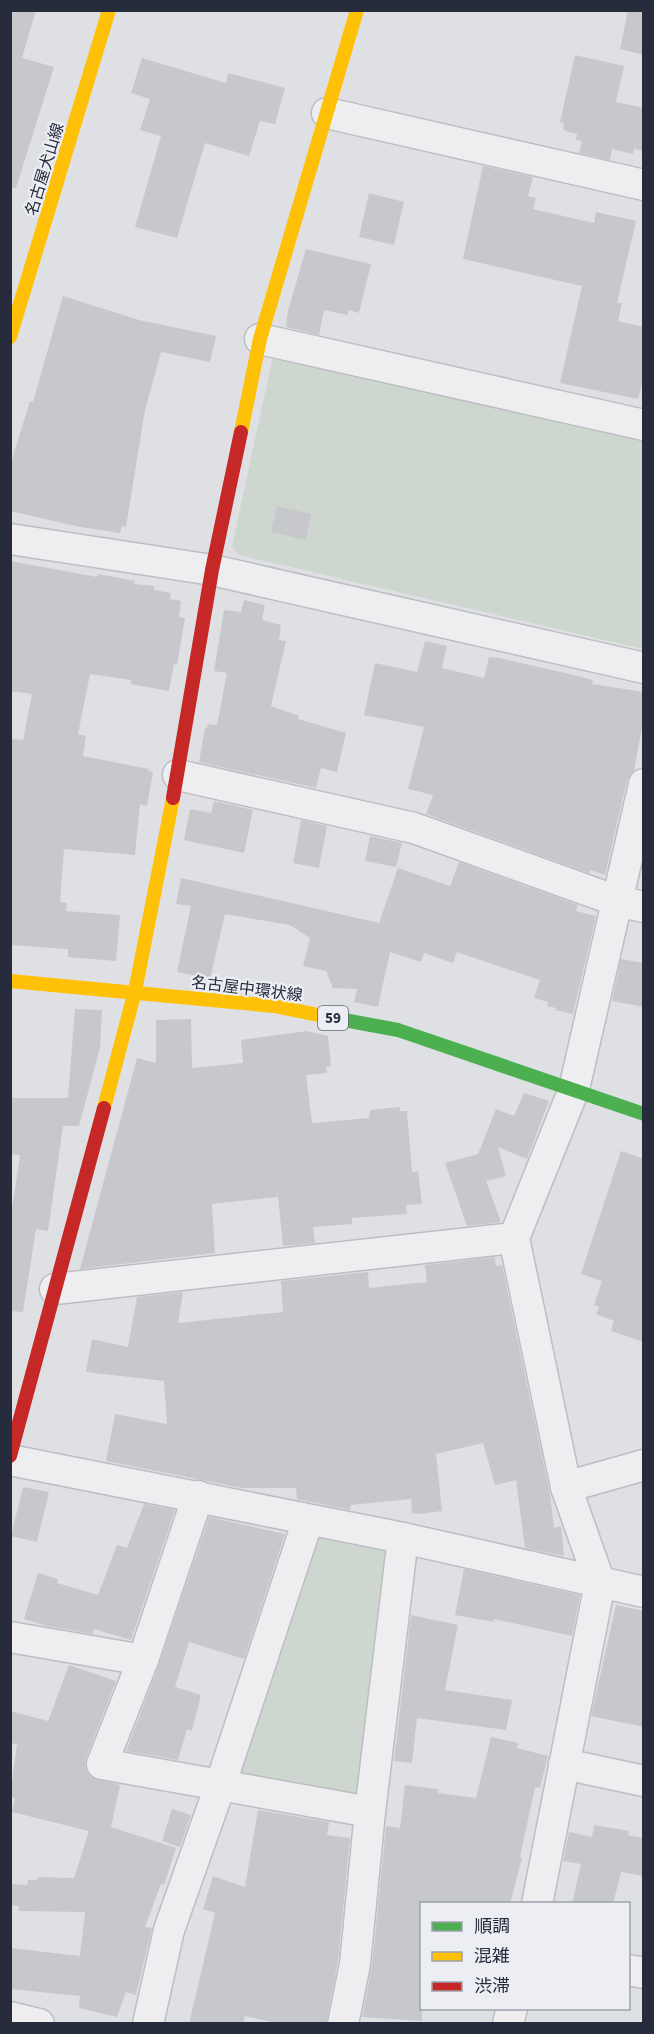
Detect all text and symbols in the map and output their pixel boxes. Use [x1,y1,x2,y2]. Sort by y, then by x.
street label: 名古屋犬山線 [20,120,70,218]
street label: 名古屋中環状線 [190,971,304,1007]
road number: 59 [318,1006,348,1030]
legend [420,1902,630,2010]
text: 順調 [474,1914,510,1939]
text: 混雑 [474,1944,510,1969]
text: 渋滞 [474,1974,510,1999]

